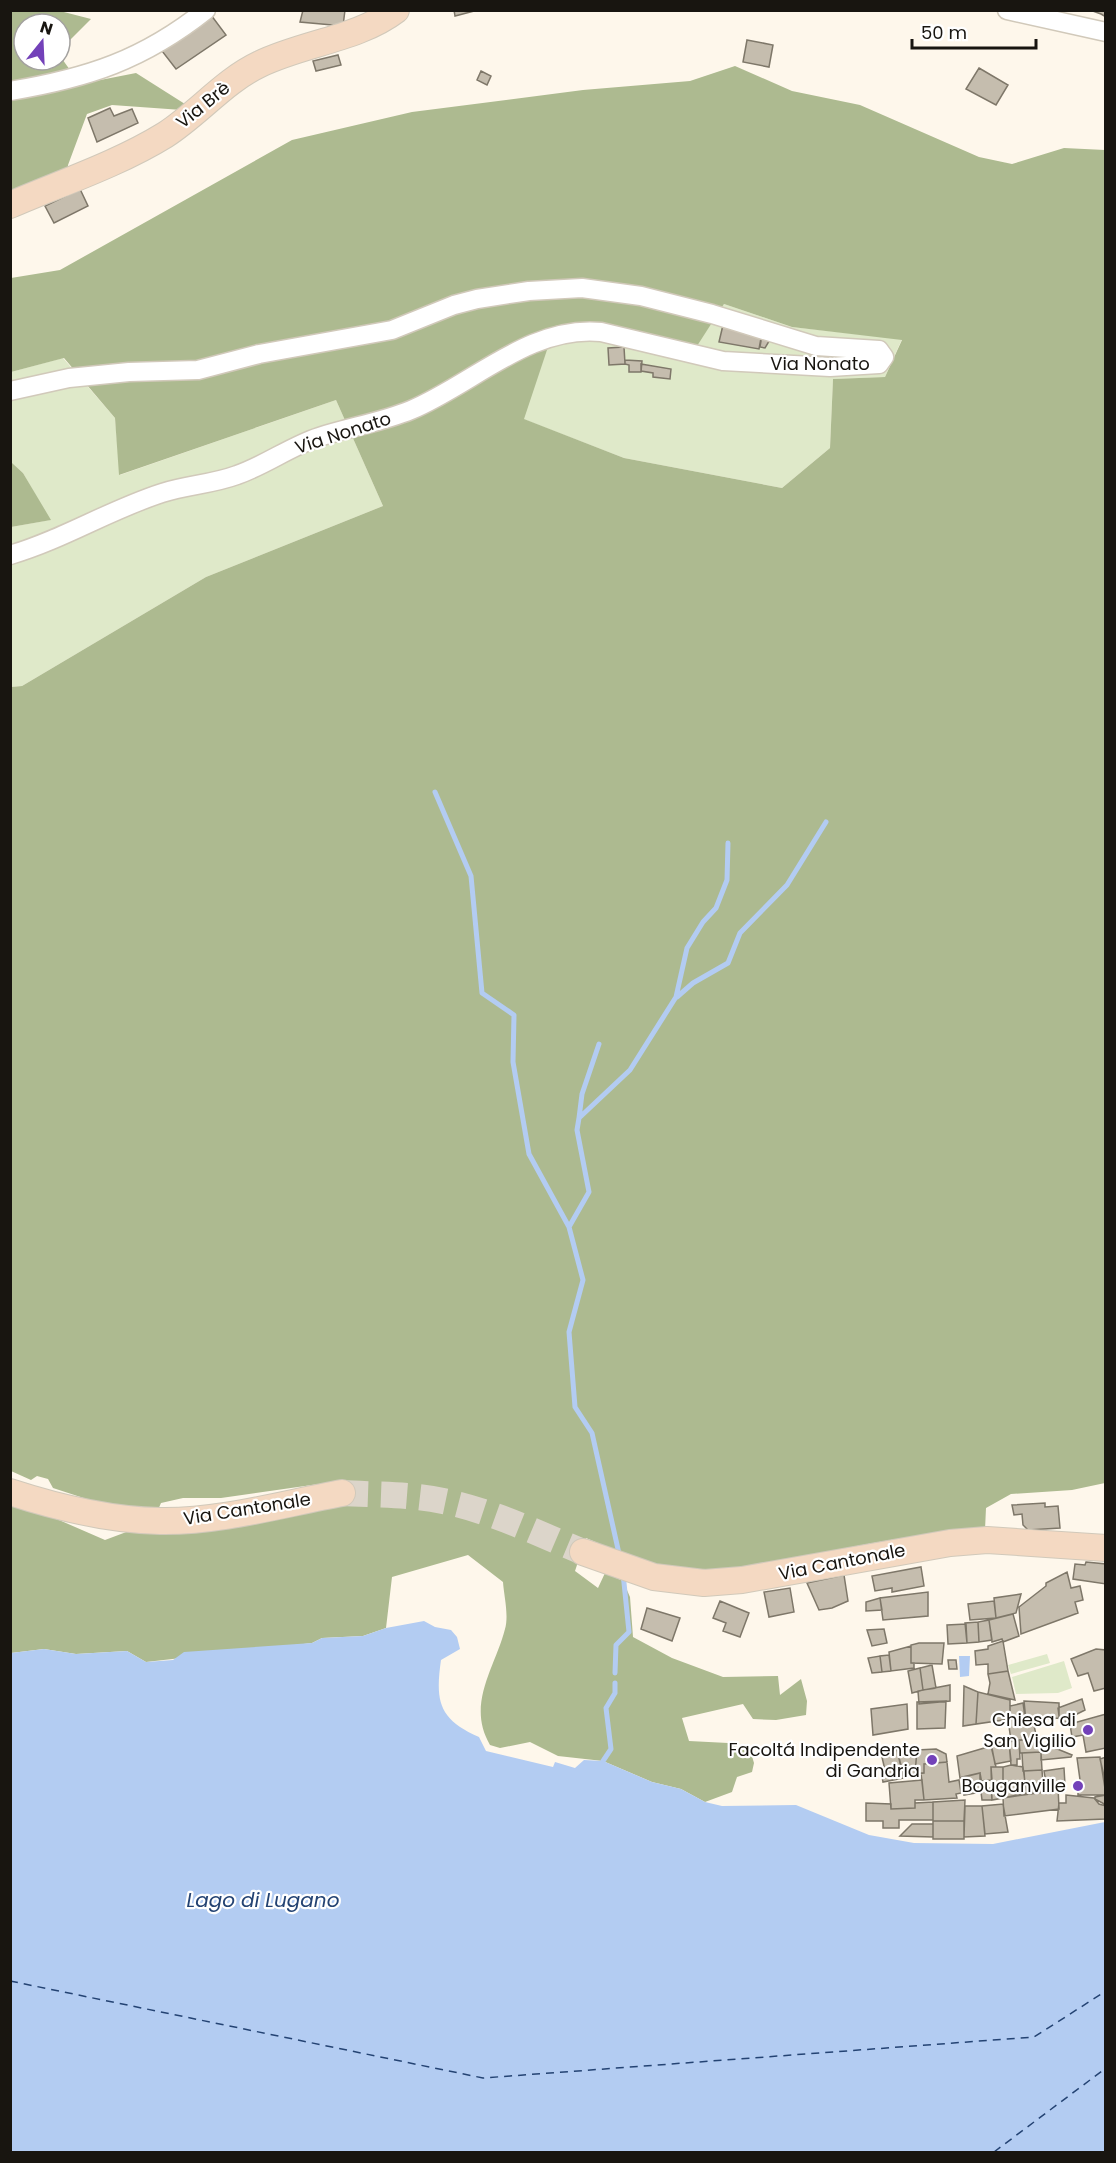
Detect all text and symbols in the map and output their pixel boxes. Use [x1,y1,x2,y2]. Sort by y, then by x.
north arrow [12,12,72,72]
scale bar [912,12,1036,50]
text: N [37,15,56,41]
text: 50 m [921,20,967,45]
street label: Via Brè [171,75,235,134]
street label: Via Nonato [770,351,870,376]
street label: Via Nonato [292,405,394,460]
street label: Via Cantonale [181,1486,312,1531]
street label: Via Cantonale [776,1537,907,1586]
place label: Chiesa di San Vigilio [983,1707,1076,1753]
marker: Chiesa di San Vigilio [1081,1723,1095,1737]
place label: Facoltá Indipendente di Gandria [728,1737,920,1783]
marker: Facoltá Indipendente di Gandria [925,1753,939,1767]
place label: Bouganville [962,1773,1066,1798]
marker: Bouganville [1071,1779,1085,1793]
water label: Lago di Lugano [187,1886,339,1914]

